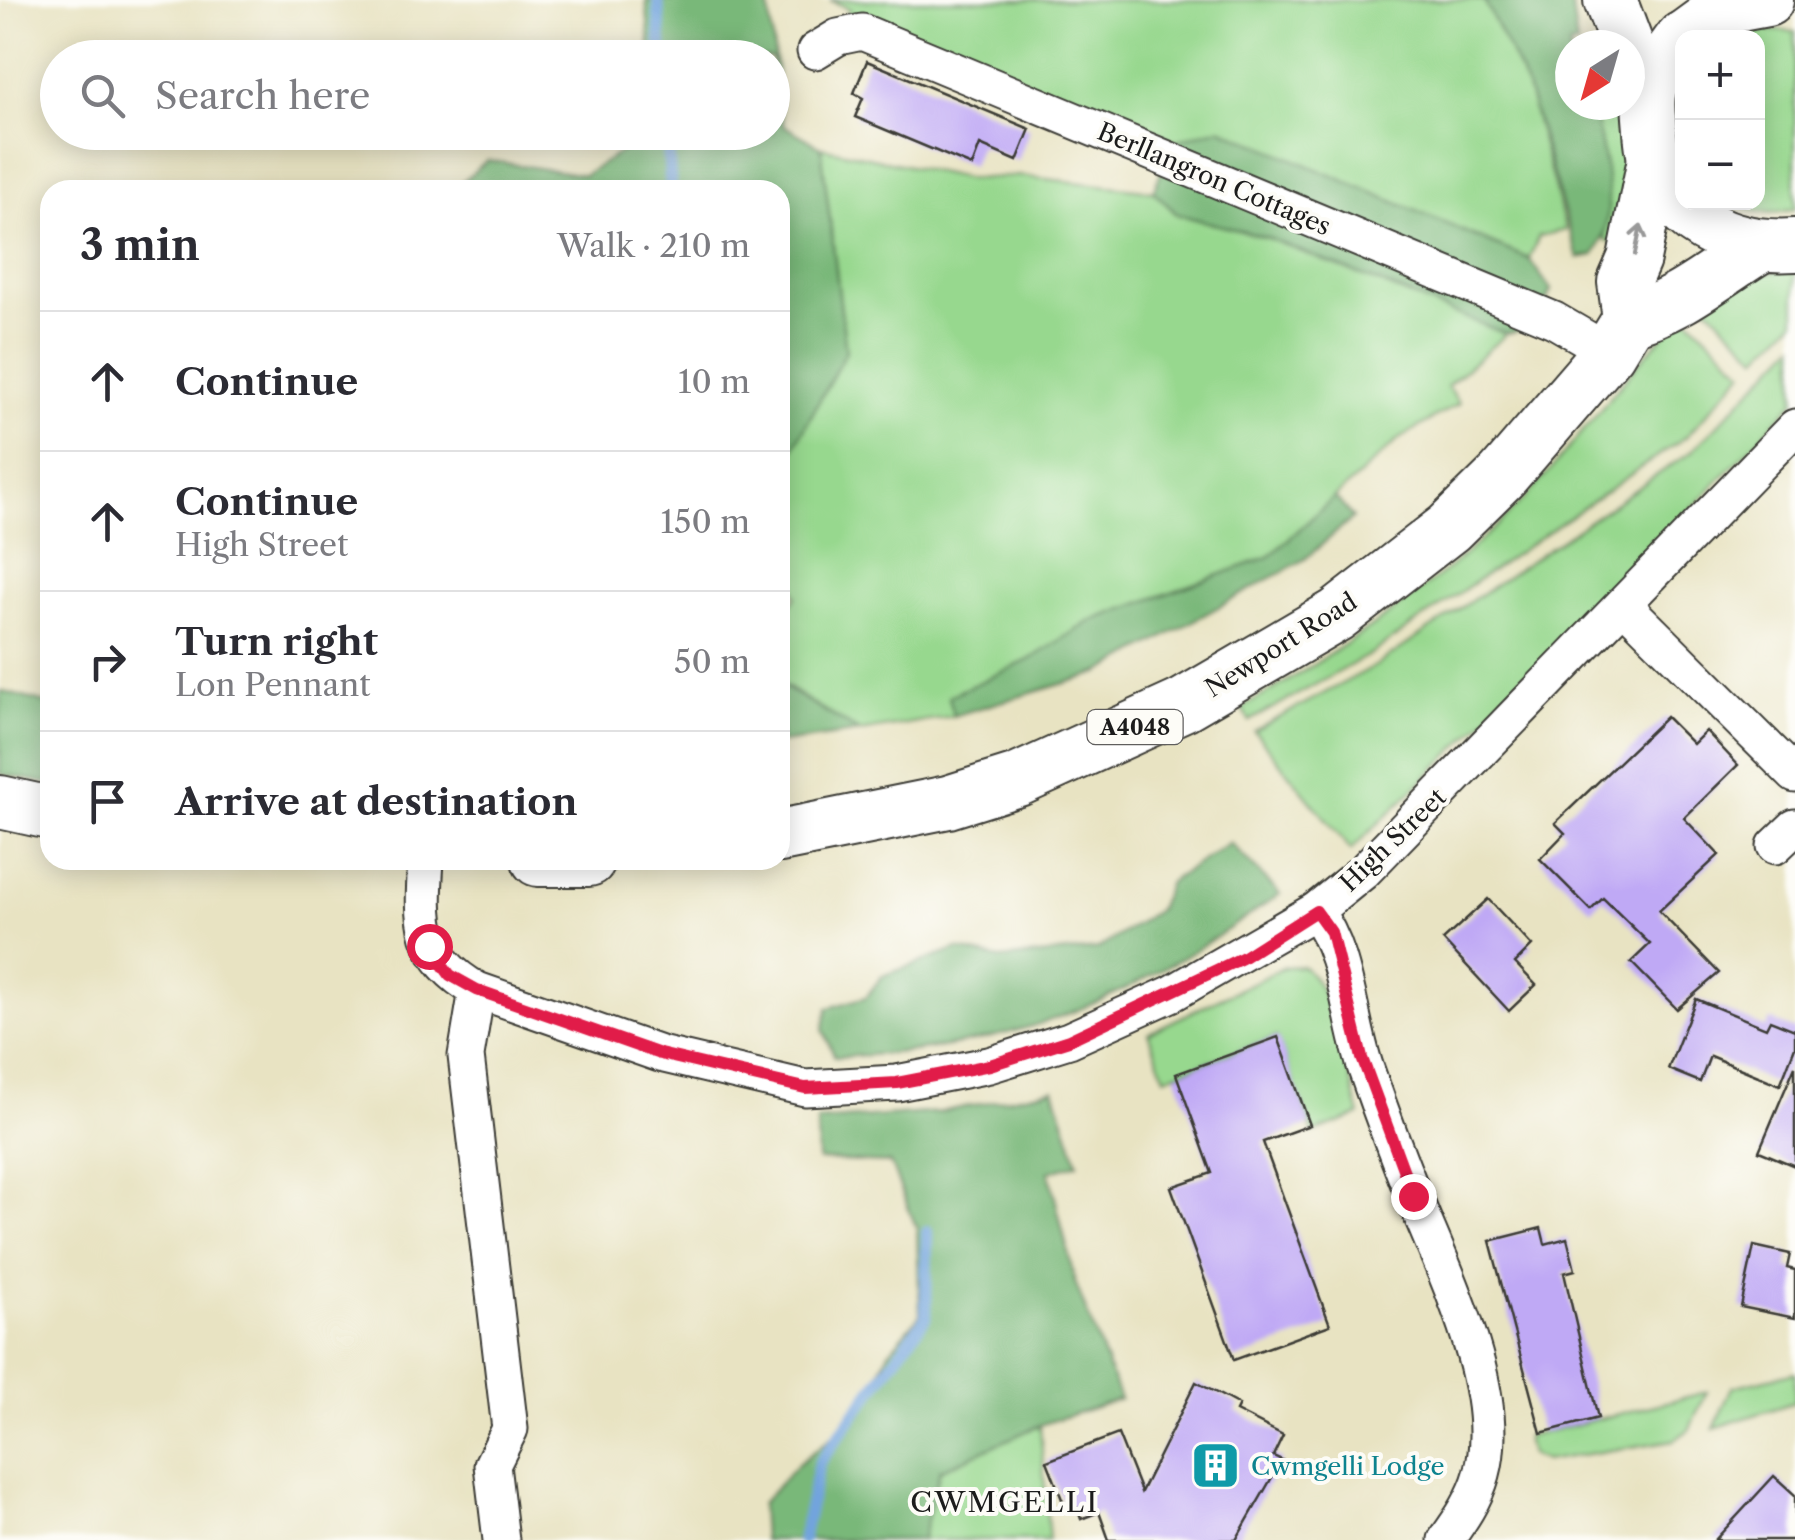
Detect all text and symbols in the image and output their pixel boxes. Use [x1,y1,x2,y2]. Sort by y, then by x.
north arrow [1555,30,1645,120]
map controls [1675,30,1765,210]
button: + [1675,30,1765,120]
search box [40,40,790,150]
icon: search [75,68,130,123]
text: Search here [155,72,370,119]
street label: Berllangron Cottages [1093,116,1335,242]
button: − [1675,120,1765,210]
text: 3 min [80,219,200,271]
one-way arrow [1629,225,1648,257]
text: Walk · 210 m [557,226,750,265]
icon: ahead [80,354,135,409]
text: Continue [175,358,358,405]
text: 10 m [678,362,750,401]
text: Continue [175,478,358,525]
icon: ahead [80,494,135,549]
text: 150 m [661,502,750,541]
text: High Street [175,525,348,564]
street label: Newport Road [1199,586,1363,704]
text: Turn right [175,618,378,665]
icon: right [80,634,135,689]
text: 50 m [674,642,750,681]
text: Lon Pennant [175,665,371,704]
road number: A4048 [1088,710,1182,744]
icon: arrive [80,774,135,829]
text: Arrive at destination [175,778,578,825]
street label: High Street [1334,782,1453,898]
route start [407,924,453,970]
route end [1391,1174,1437,1220]
building icon: Cwmgelli Lodge [1190,1440,1242,1492]
place label: Cwmgelli Lodge [1251,1451,1444,1482]
district label: CWMGELLI [910,1485,1100,1519]

